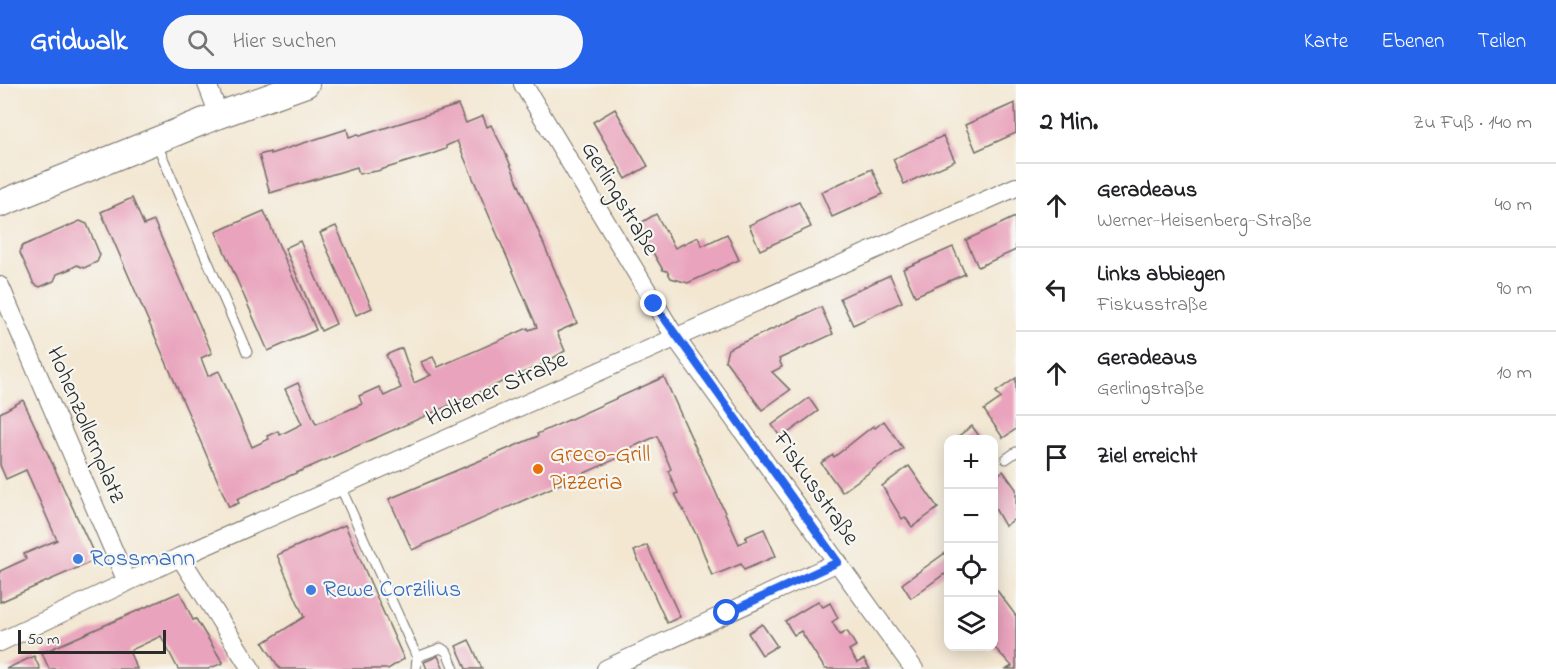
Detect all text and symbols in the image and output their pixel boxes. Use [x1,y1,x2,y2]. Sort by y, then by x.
search box [163,15,583,69]
text: Gridwalk [30,22,127,63]
icon: search [184,26,217,59]
text: Hier suchen [232,26,336,58]
text: Karte [1304,27,1348,57]
text: Ebenen [1381,27,1444,57]
text: Teilen [1477,27,1526,57]
text: 2 Min. [1040,104,1098,142]
text: Zu Fuß · 140 m [1413,109,1532,138]
street label: Gerlingstraße [571,135,667,263]
text: Geradeaus [1097,175,1197,207]
icon: ahead [1040,189,1073,222]
text: 40 m [1495,191,1532,220]
text: Werner-Heisenberg-Straße [1097,207,1312,236]
text: Links abbiegen [1097,259,1225,291]
icon: left [1040,273,1073,306]
text: 90 m [1497,275,1532,304]
route end [640,290,666,316]
text: Fiskusstraße [1097,291,1207,320]
street label: Hohenzollernplatz [36,341,134,510]
street label: Holtener Straße [421,343,574,437]
text: Geradeaus [1097,343,1197,375]
icon: ahead [1040,357,1073,390]
text: 10 m [1496,359,1532,388]
text: Gerlingstraße [1097,375,1204,404]
street label: Fiskusstraße [762,424,867,553]
map controls [944,435,998,651]
button: + [944,435,998,489]
place label: Greco-Grill Pizzeria [550,438,650,501]
icon: arrive [1040,441,1073,474]
text: Ziel erreicht [1097,441,1197,473]
marker: Greco-Grill Pizzeria [531,462,545,476]
button: − [944,489,998,543]
place label: Rossmann [90,542,195,577]
button: locate [944,543,998,597]
marker: Rossmann [71,552,85,566]
place label: Rewe Corzilius [323,573,461,608]
marker: Rewe Corzilius [304,583,318,597]
button: layers [944,597,998,651]
route start [713,599,739,625]
scale bar [18,627,166,654]
text: 50 m [27,628,59,652]

